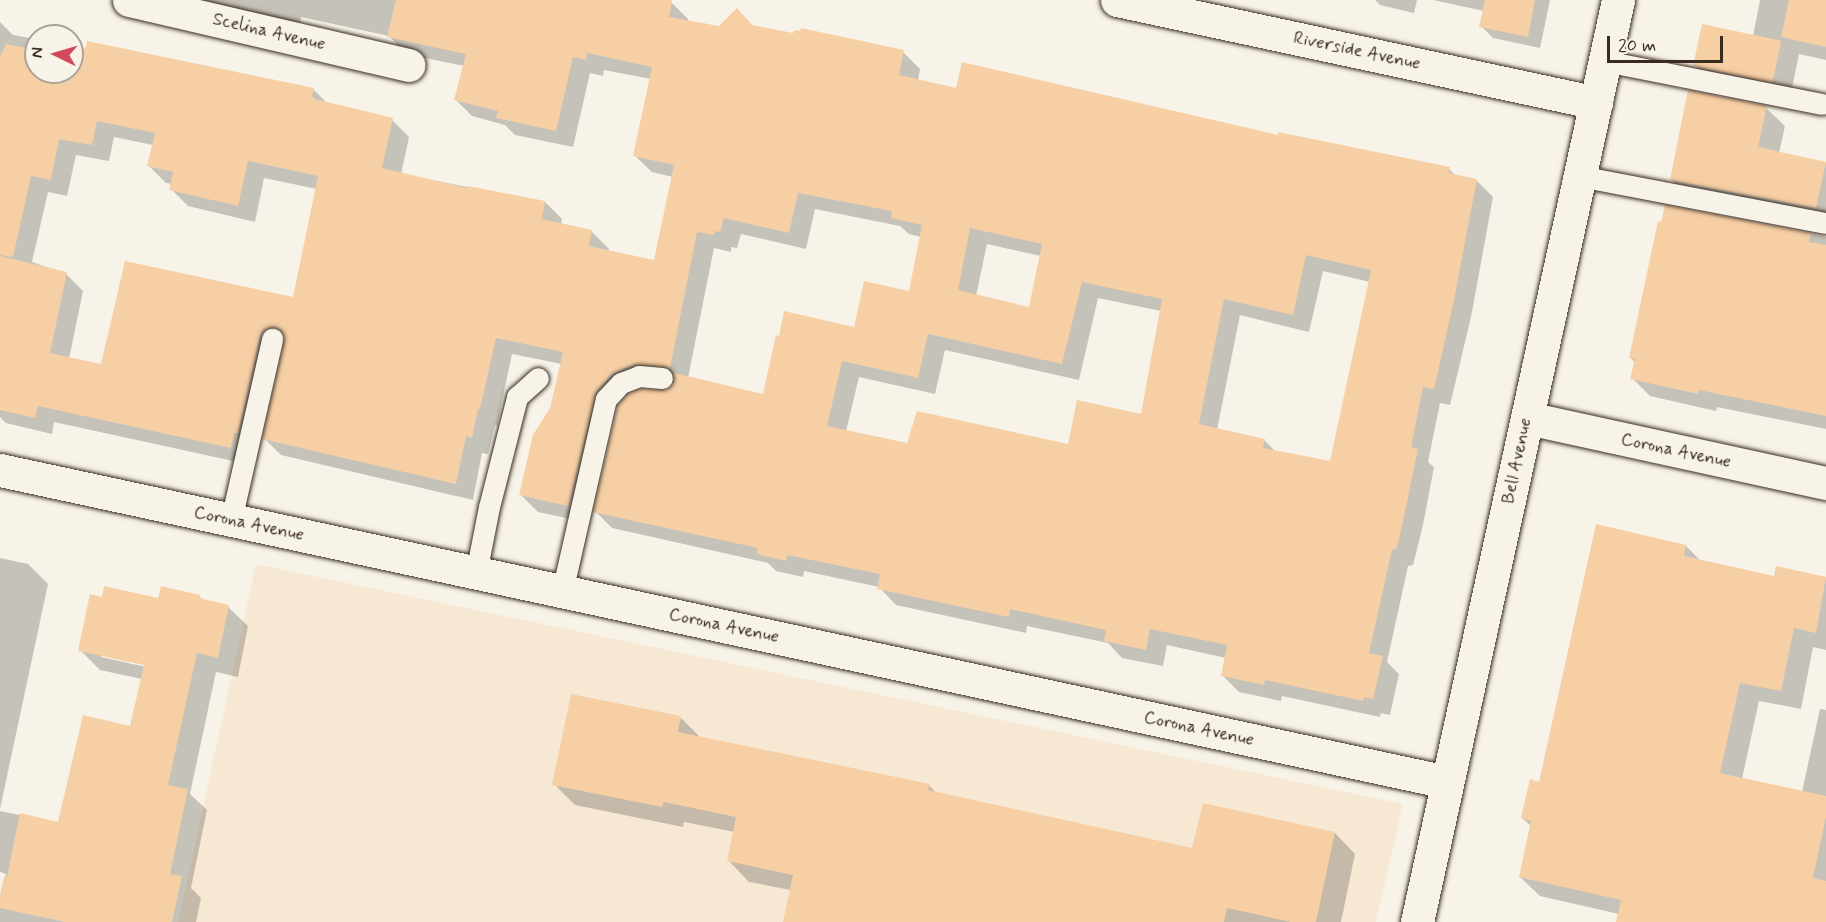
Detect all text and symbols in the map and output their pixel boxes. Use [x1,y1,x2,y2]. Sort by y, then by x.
street label: Scelina Avenue [209,8,329,56]
north arrow [24,24,84,84]
scale bar [1610,24,1726,62]
street label: Riverside Avenue [1290,27,1424,75]
text: 20 m [1618,34,1656,58]
text: N [27,46,48,59]
street label: Bell Avenue [1497,415,1537,507]
street label: Corona Avenue [1618,429,1734,473]
street label: Corona Avenue [191,502,307,546]
street label: Corona Avenue [666,604,782,648]
street label: Corona Avenue [1141,707,1257,751]

